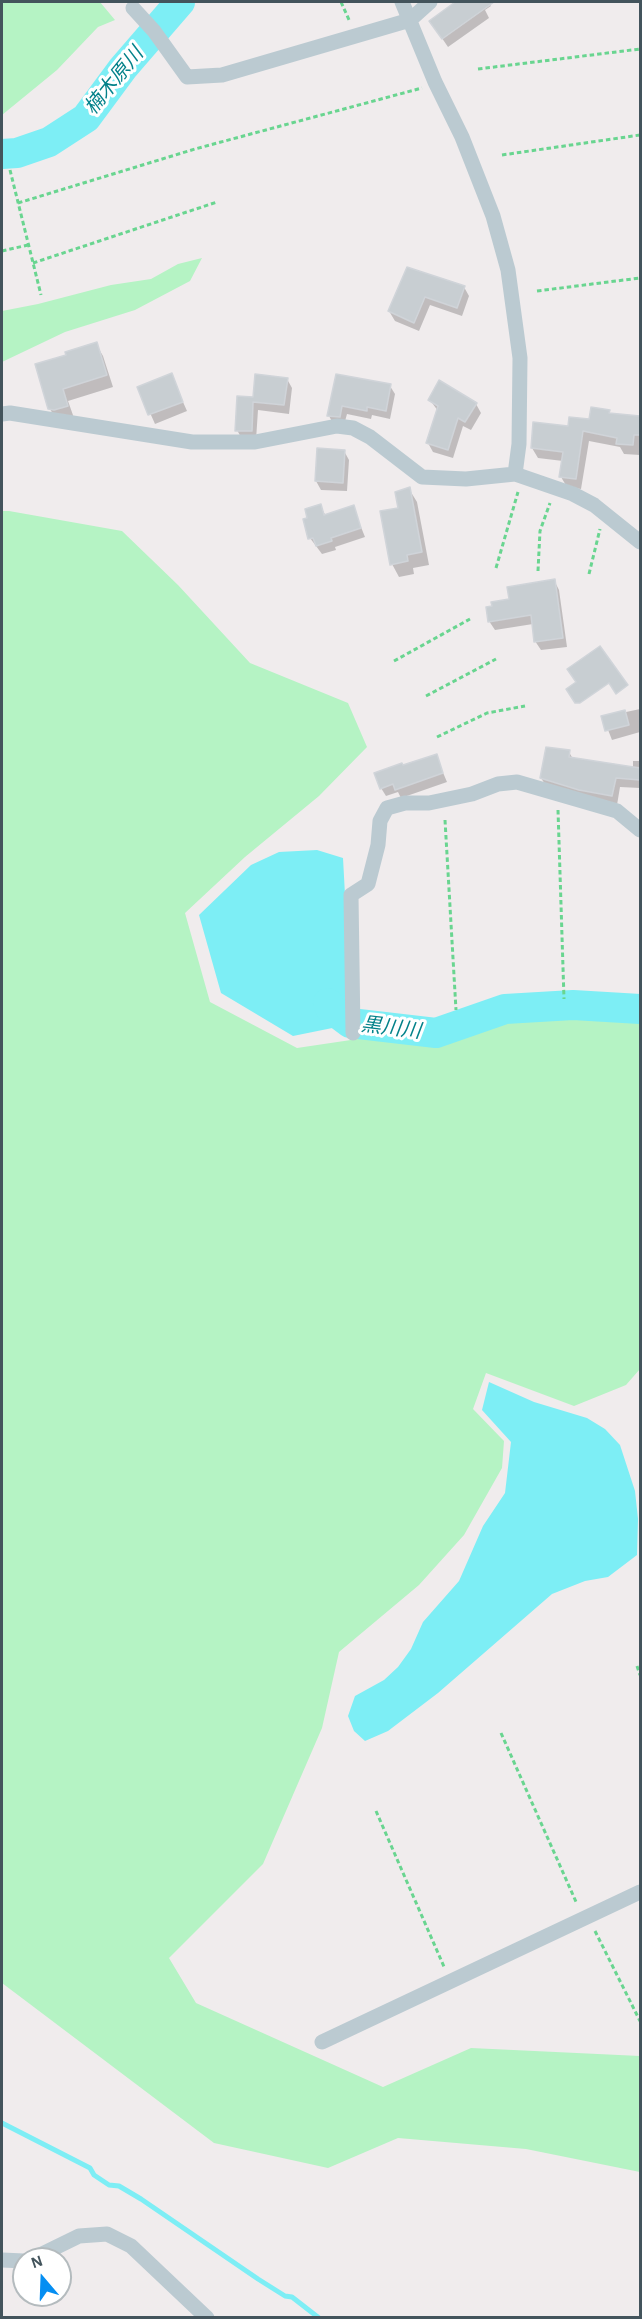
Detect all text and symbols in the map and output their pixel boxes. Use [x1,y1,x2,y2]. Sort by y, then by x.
water label: 楠木原川 [80,42,148,120]
water label: 黒川川 [360,1012,422,1044]
north arrow [12,2247,72,2307]
text: N [29,2252,45,2271]

